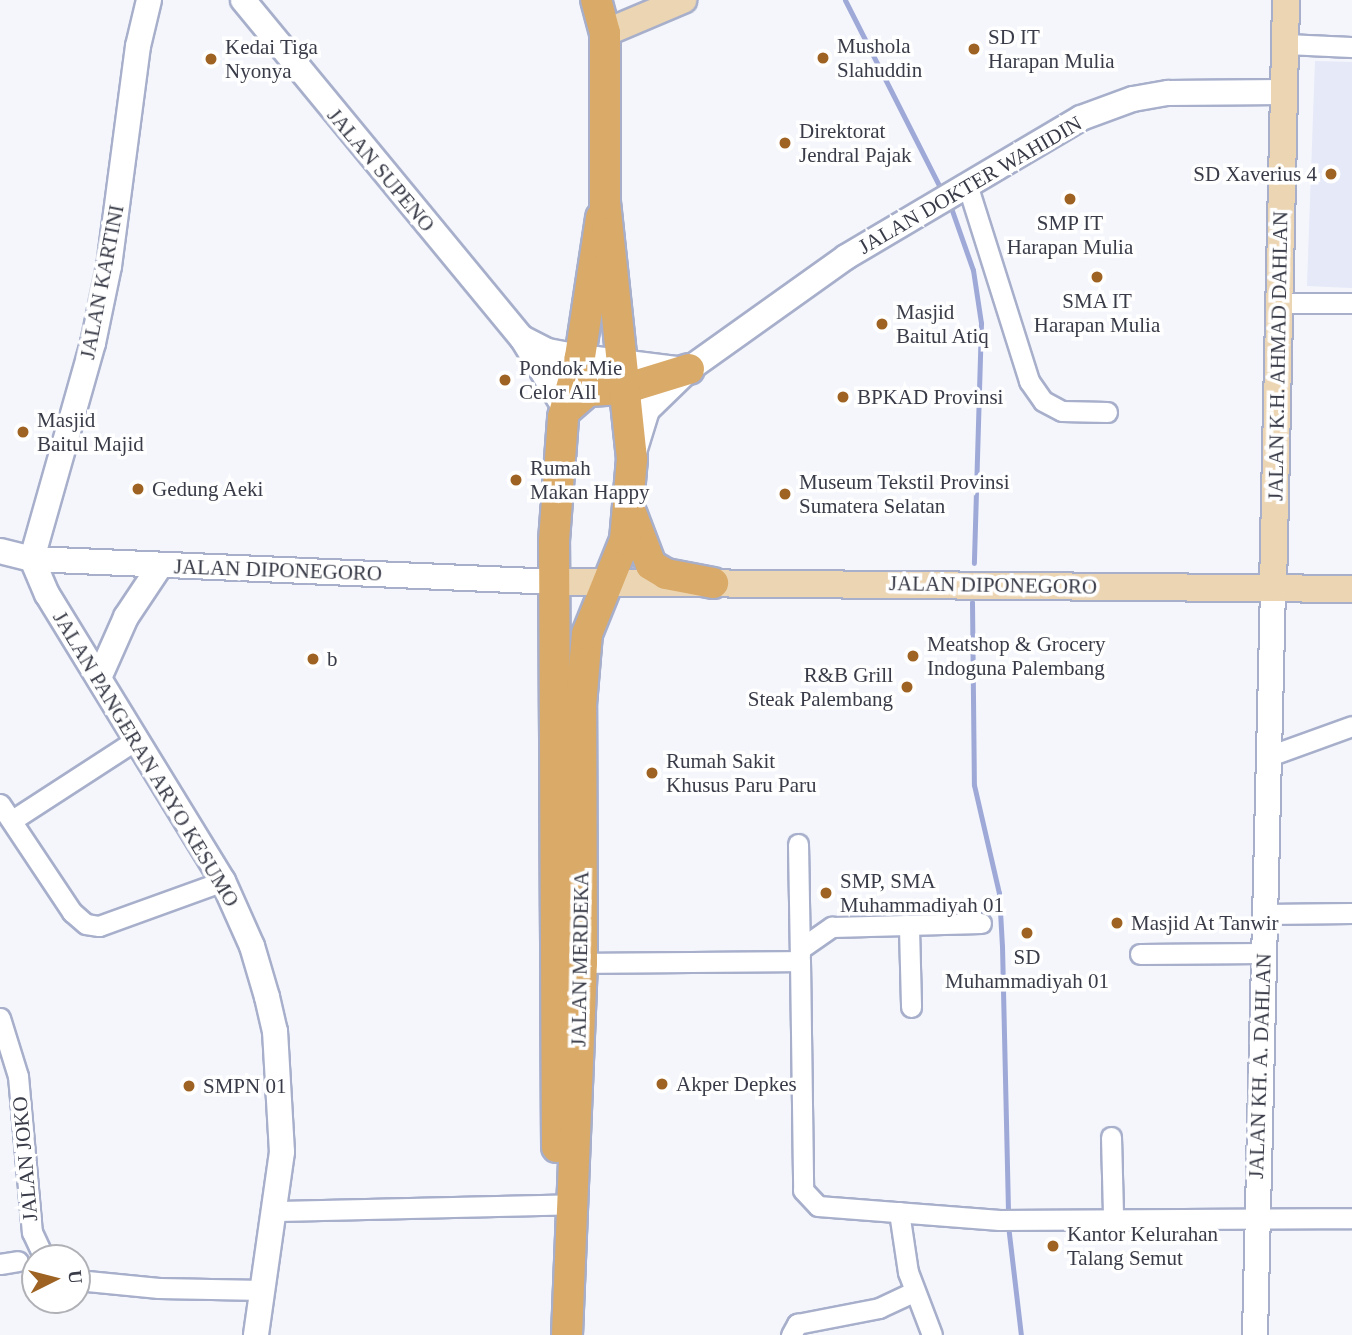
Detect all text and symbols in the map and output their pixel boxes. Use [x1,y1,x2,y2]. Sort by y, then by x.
place label: SD IT Harapan Mulia [988,24,1115,74]
place label: Mushola Slahuddin [837,33,922,83]
place label: Kedai Tiga Nyonya [225,34,318,84]
marker: SD IT Harapan Mulia [966,41,982,57]
marker: Mushola Slahuddin [815,50,831,66]
marker: Kedai Tiga Nyonya [203,51,219,67]
street label: JALAN SUPENO [322,103,440,237]
street label: JALAN DOKTER WAHIDIN [854,111,1086,259]
place label: Direktorat Jendral Pajak [799,118,912,168]
marker: Direktorat Jendral Pajak [777,135,793,151]
place label: SD Xaverius 4 [1193,161,1317,187]
marker: SD Xaverius 4 [1323,166,1339,182]
marker: SMP IT Harapan Mulia [1062,191,1078,207]
street label: JALAN KARTINI [75,203,129,361]
place label: SMP IT Harapan Mulia [1007,210,1133,260]
street label: JALAN K.H. AHMAD DAHLAN [1263,210,1293,502]
marker: SMA IT Harapan Mulia [1089,269,1105,285]
place label: SMA IT Harapan Mulia [1034,288,1160,338]
place label: Masjid Baitul Atiq [896,299,990,349]
marker: Masjid Baitul Atiq [874,316,890,332]
place label: Pondok Mie Celor All [519,355,622,405]
marker: Pondok Mie Celor All [497,372,513,388]
place label: BPKAD Provinsi [857,384,1003,410]
marker: BPKAD Provinsi [835,389,851,405]
place label: Masjid Baitul Majid [37,407,144,457]
marker: Masjid Baitul Majid [15,424,31,440]
place label: Rumah Makan Happy [530,455,650,505]
place label: Museum Tekstil Provinsi Sumatera Selatan [799,469,1010,519]
marker: Rumah Makan Happy [508,472,524,488]
place label: Gedung Aeki [152,476,265,502]
marker: Gedung Aeki [130,481,146,497]
marker: Museum Tekstil Provinsi Sumatera Selatan [777,486,793,502]
street label: JALAN DIPONEGORO [174,554,382,586]
street label: JALAN DIPONEGORO [889,571,1097,599]
street label: JALAN PANGERAN ARYO KESUMO [47,606,245,912]
place label: Meatshop & Grocery Indoguna Palembang [927,631,1105,681]
place label: b [327,646,338,672]
marker: Meatshop & Grocery Indoguna Palembang [905,648,921,664]
marker: b [305,651,321,667]
place label: R&B Grill Steak Palembang [748,662,893,712]
marker: R&B Grill Steak Palembang [899,679,915,695]
place label: Rumah Sakit Khusus Paru Paru [666,748,816,798]
marker: Rumah Sakit Khusus Paru Paru [644,765,660,781]
place label: SMP, SMA Muhammadiyah 01 [840,868,1004,918]
street label: JALAN MERDEKA [566,871,594,1047]
marker: SMP, SMA Muhammadiyah 01 [818,885,834,901]
place label: Masjid At Tanwir [1131,910,1280,936]
marker: Masjid At Tanwir [1109,915,1125,931]
marker: SD Muhammadiyah 01 [1019,925,1035,941]
place label: SD Muhammadiyah 01 [945,944,1109,994]
street label: JALAN KH. A. DAHLAN [1243,952,1277,1180]
place label: Akper Depkes [676,1071,797,1097]
place label: SMPN 01 [203,1073,286,1099]
marker: Akper Depkes [654,1076,670,1092]
marker: SMPN 01 [181,1078,197,1094]
street label: JALAN JOKO [7,1095,43,1223]
place label: Kantor Kelurahan Talang Semut [1067,1221,1218,1271]
marker: Kantor Kelurahan Talang Semut [1045,1238,1061,1254]
north arrow [21,1244,91,1314]
text: U [64,1269,87,1285]

